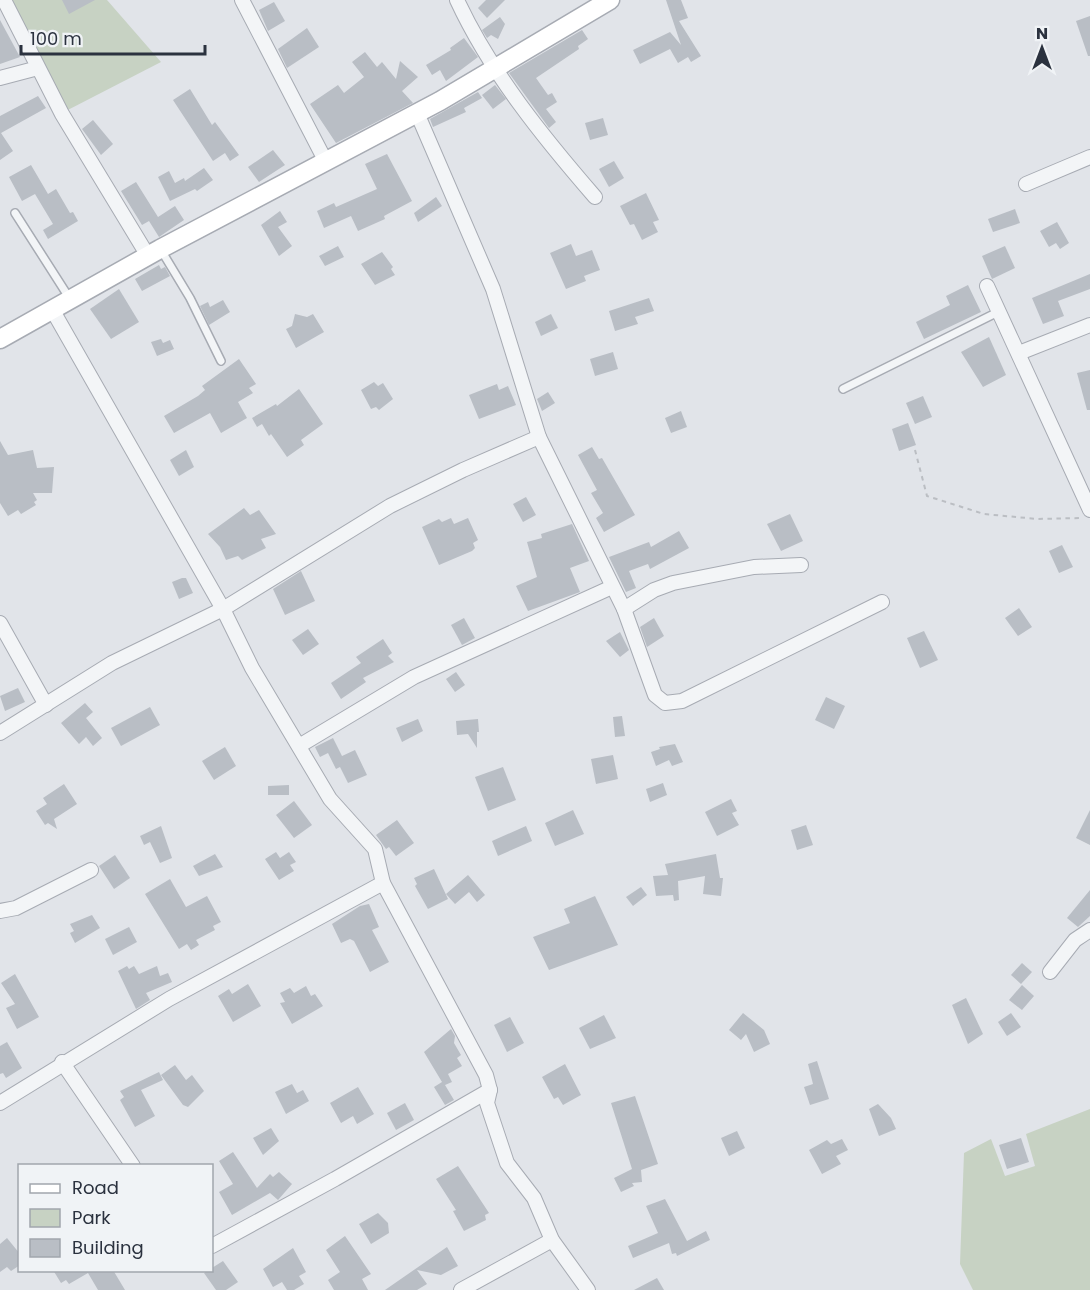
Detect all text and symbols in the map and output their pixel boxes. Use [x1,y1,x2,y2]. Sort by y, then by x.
scale bar [21,18,206,56]
north arrow [1012,18,1072,78]
text: N [1036,22,1048,45]
text: 100 m [30,26,82,51]
legend [18,1164,213,1272]
text: Road [72,1175,119,1200]
text: Park [72,1205,111,1230]
text: Building [72,1235,144,1260]

